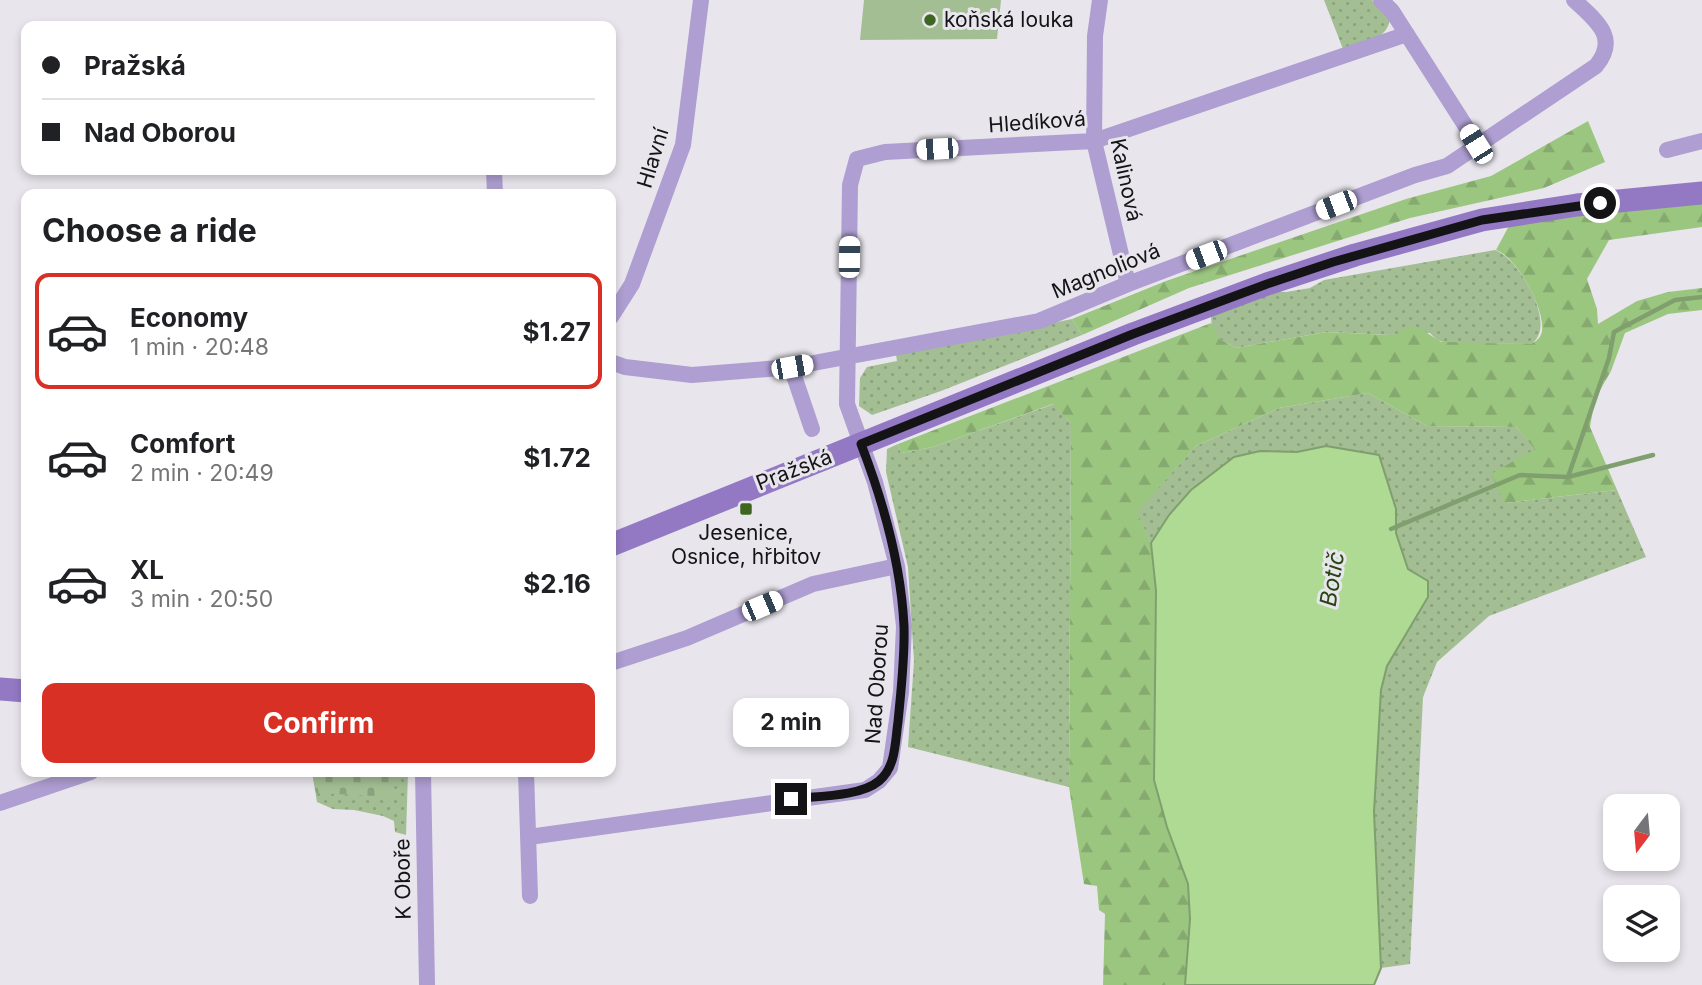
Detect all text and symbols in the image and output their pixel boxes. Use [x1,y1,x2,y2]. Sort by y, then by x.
place label: koňská louka [944,7,1074,32]
marker: koňská louka [922,12,938,28]
text: Pražská [84,50,186,81]
street label: Hledíková [987,106,1087,137]
text: Nad Oborou [84,117,236,148]
car [1456,121,1497,167]
street label: Hlavní [632,124,674,191]
street label: Kalinová [1106,136,1147,224]
car [916,137,959,161]
route start [1584,187,1616,219]
car [1313,188,1360,222]
text: Choose a ride [42,211,257,250]
car [839,236,860,278]
street label: Magnoliová [1048,238,1164,304]
car [1183,238,1230,272]
icon: car [46,300,109,363]
text: Economy [130,302,248,333]
text: $1.27 [523,316,591,347]
text: 1 min · 20:48 [130,333,269,361]
car [770,353,815,381]
icon: car [46,426,109,489]
text: Comfort [130,428,235,459]
text: $1.72 [523,442,591,473]
street label: Pražská [752,444,835,495]
text: 2 min · 20:49 [130,459,274,487]
marker: Jesenice, Osnice, hřbitov [738,501,754,517]
place label: Jesenice, Osnice, hřbitov [671,520,821,569]
water label: Botič [1314,550,1350,608]
icon: car [46,552,109,615]
text: XL [130,554,164,585]
text: $2.16 [523,568,591,599]
text: 3 min · 20:50 [130,585,273,613]
car [739,588,786,624]
street label: Nad Oborou [860,623,893,745]
button: Confirm [42,683,595,763]
callout: 2 min [733,698,849,746]
text: 2 min [760,708,822,736]
route end [775,783,807,815]
north arrow [1603,794,1680,872]
map controls [1603,794,1680,962]
street label: K Oboře [389,838,416,920]
button: layers [1603,885,1680,962]

